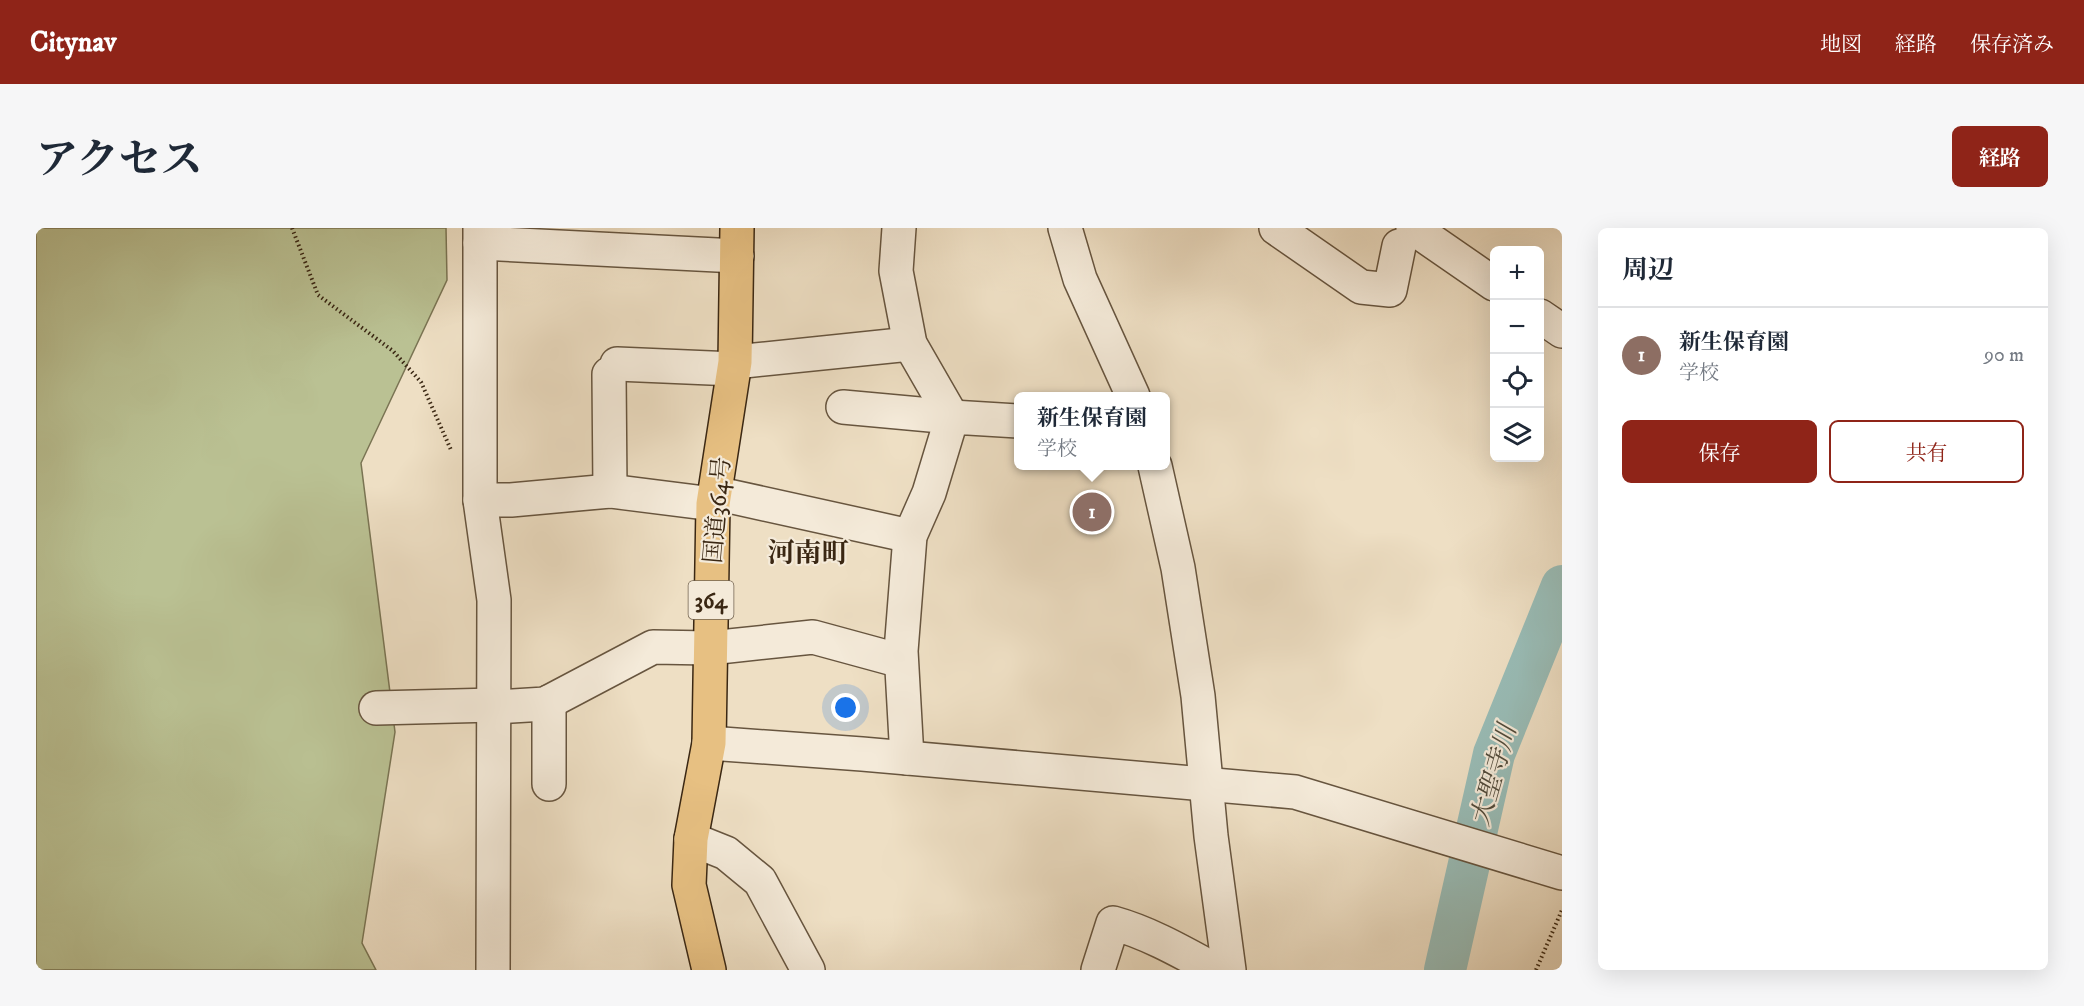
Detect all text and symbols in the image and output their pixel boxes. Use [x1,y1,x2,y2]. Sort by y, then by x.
text: Citynav [30,25,117,60]
text: 地図 [1820,32,1862,58]
text: 経路 [1895,32,1937,58]
text: 保存済み [1970,32,2054,58]
button: 経路 [1952,126,2048,187]
text: アクセス [36,135,203,187]
map controls [1490,246,1544,462]
button: + [1490,246,1544,300]
text: 周辺 [1622,254,1674,287]
button: − [1490,300,1544,354]
text: 新生保育園 [1679,329,1789,356]
text: 1 [1638,343,1645,368]
text: 90 m [1984,343,2024,368]
button: locate [1490,354,1544,408]
text: 学校 [1679,361,1719,386]
popup [1014,392,1170,470]
text: 新生保育園 [1037,405,1147,432]
button: layers [1490,408,1544,462]
button: 保存 [1622,420,1817,483]
button: 共有 [1829,420,2024,483]
text: 学校 [1037,437,1077,462]
street label: 国道364号 [698,455,738,565]
pin: 1 [1072,490,1112,534]
district label: 河南町 [768,537,849,571]
road number: 364 [688,581,734,619]
your location [831,693,860,722]
water label: 大聖寺川 [1464,718,1525,830]

